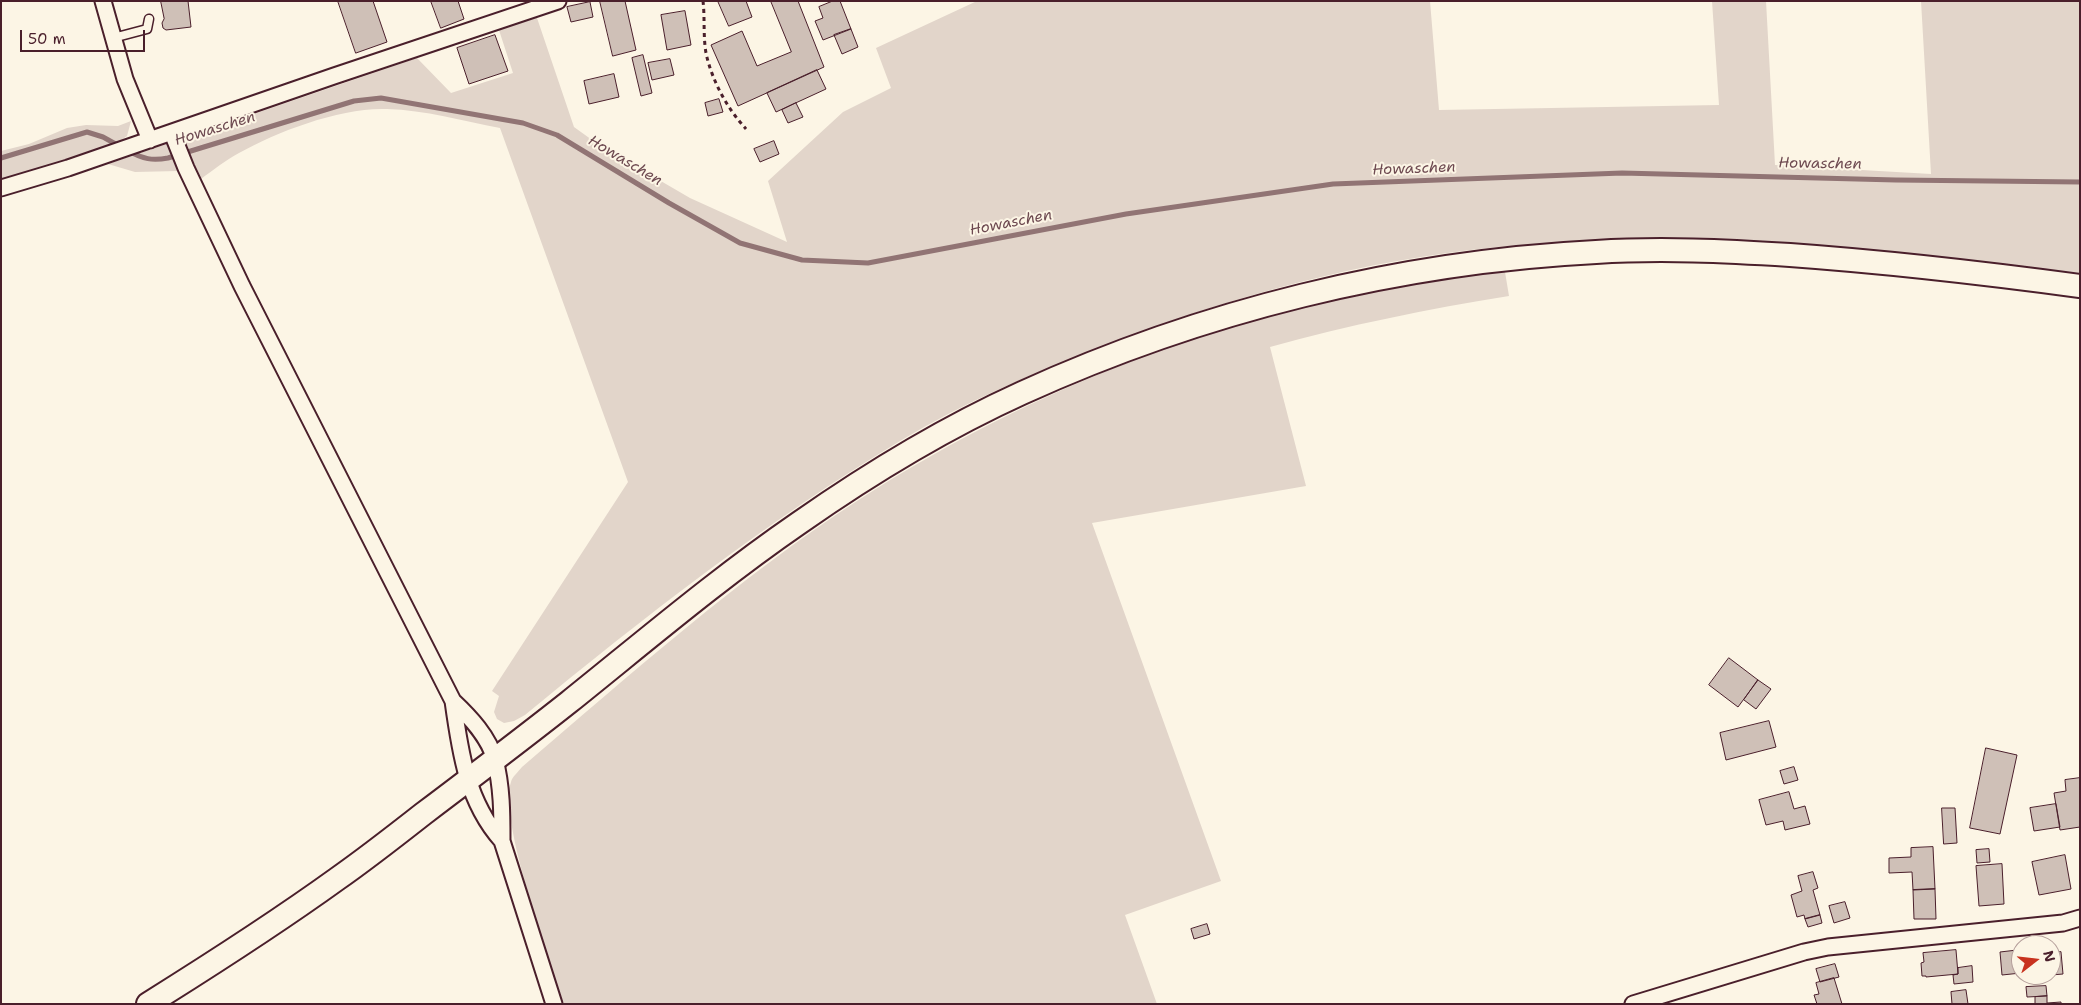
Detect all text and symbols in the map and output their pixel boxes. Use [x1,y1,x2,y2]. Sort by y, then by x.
scale bar [22,20,148,52]
text: 50 m [28,29,66,49]
water label: Howaschen [172,108,258,150]
water label: Howaschen [585,132,665,190]
water label: Howaschen [1778,154,1862,174]
water label: Howaschen [1372,159,1456,179]
water label: Howaschen [968,206,1054,240]
north arrow [2011,935,2061,985]
text: N [2039,948,2060,964]

